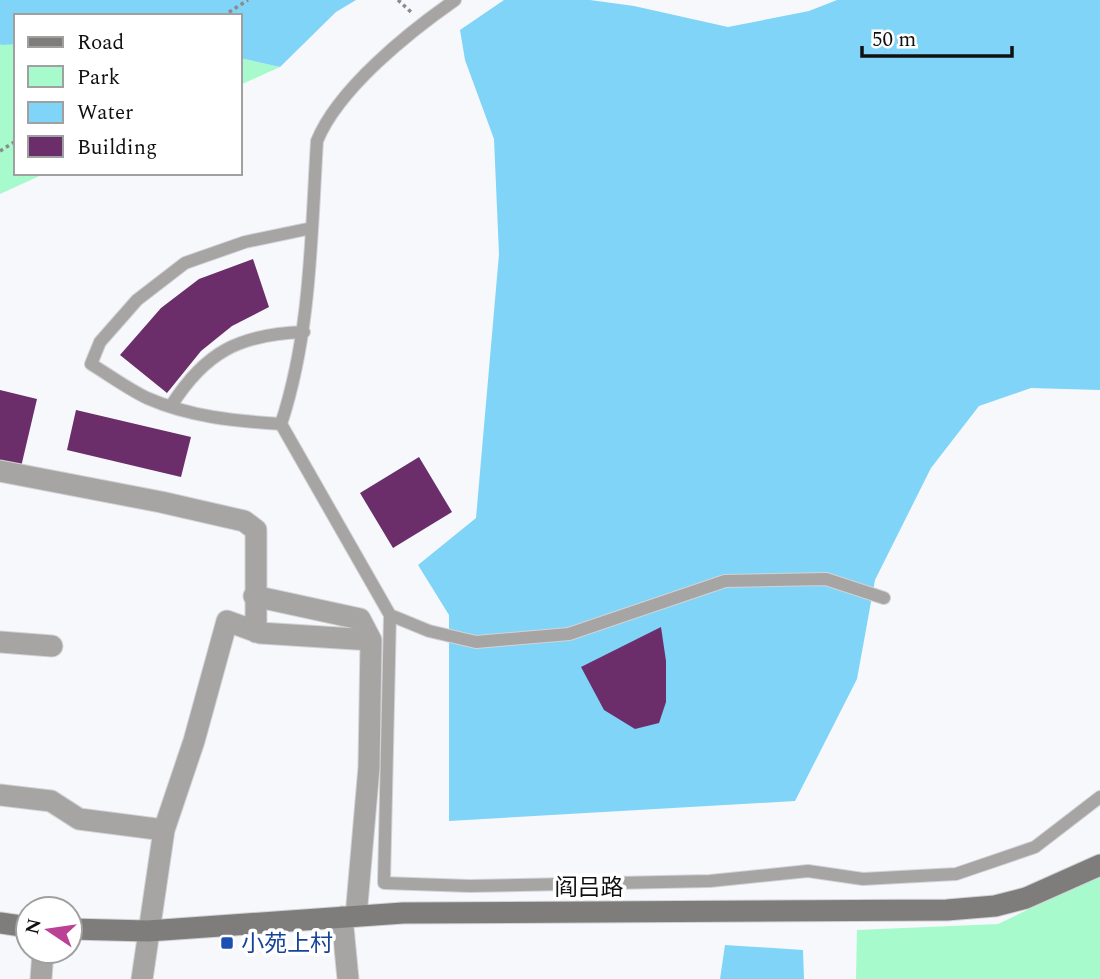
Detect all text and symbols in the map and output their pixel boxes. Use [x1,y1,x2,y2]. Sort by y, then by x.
legend [14,14,242,175]
scale bar [862,14,1012,58]
text: 50 m [872,24,916,56]
text: Road [77,27,124,59]
text: Park [77,62,121,94]
text: Water [77,97,133,129]
text: Building [77,132,157,164]
street label: 阎吕路 [555,871,624,906]
north arrow [14,895,84,965]
text: N [18,916,50,937]
place label: 小苑上村 [241,927,333,962]
marker: 小苑上村 [219,935,235,951]

